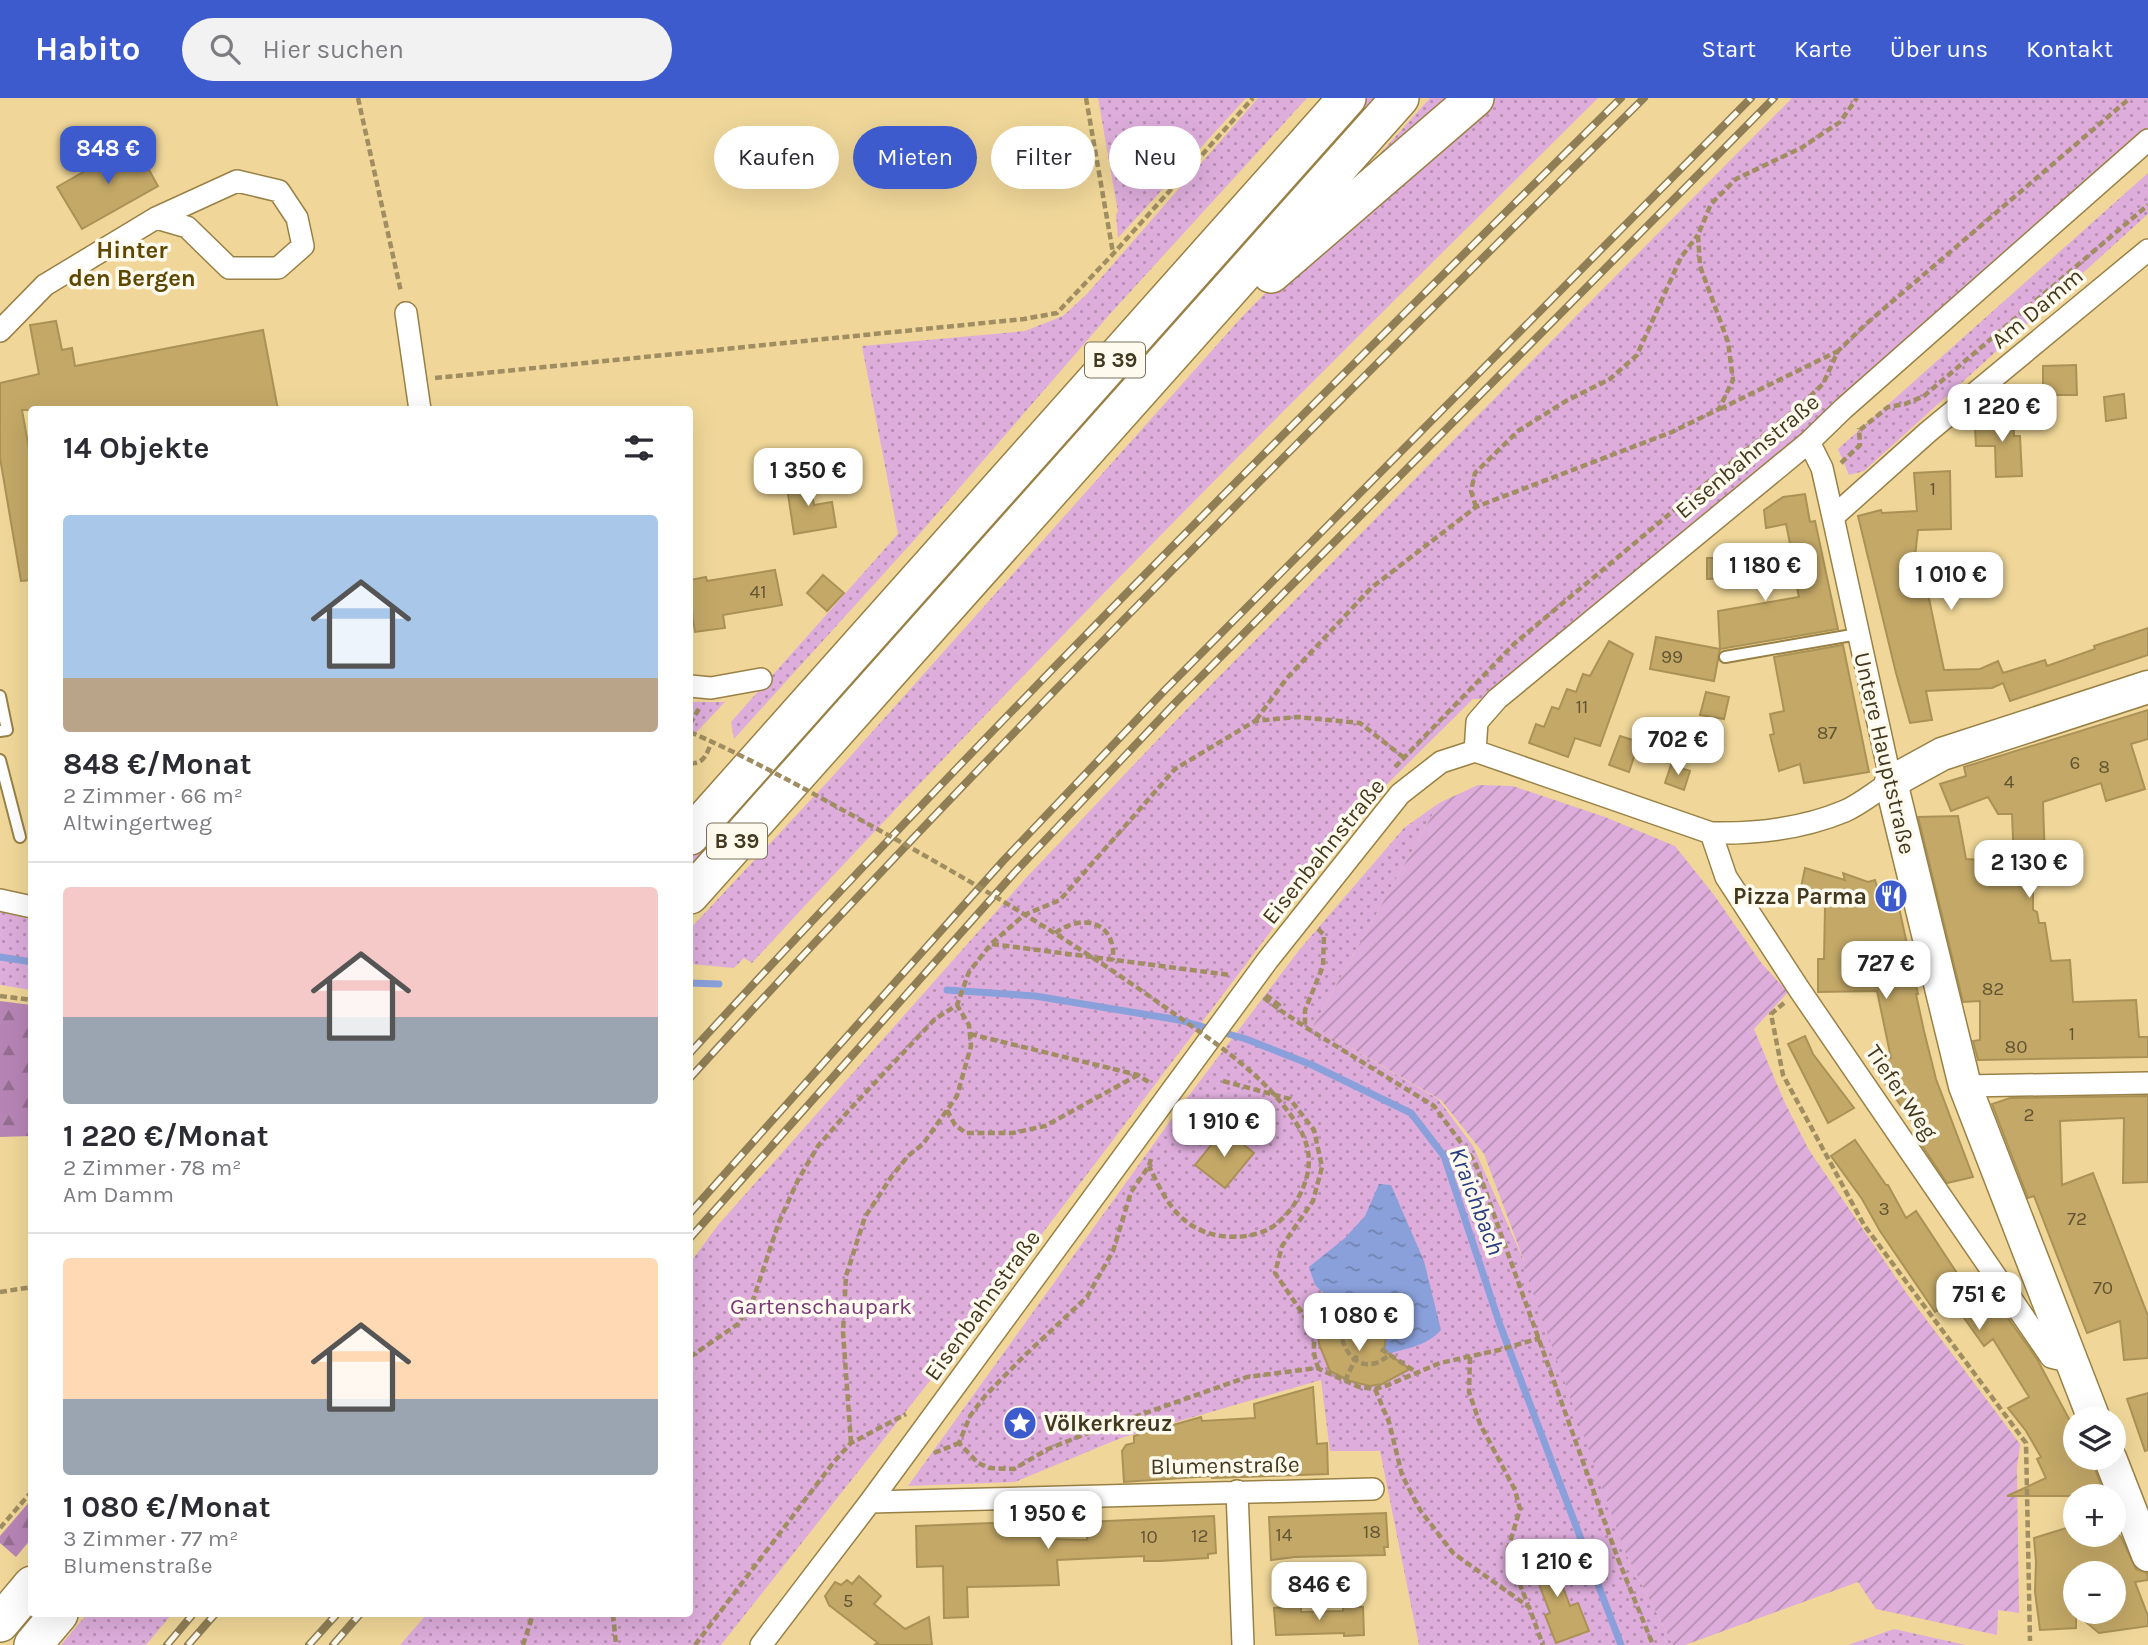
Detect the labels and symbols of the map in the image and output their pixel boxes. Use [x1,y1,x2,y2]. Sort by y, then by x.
pin: 848 € [59,126,157,186]
district label: Hinter den Bergen [68,236,196,292]
street label: Am Damm [1986,262,2089,354]
road number: B 39 [1085,342,1145,378]
pin: 1 220 € [1937,384,2067,444]
street label: Eisenbahnstraße [1670,388,1825,524]
pin: 1 350 € [743,448,873,508]
house number: 1 [1930,478,1936,500]
pin: 1 180 € [1700,544,1830,603]
pin: 1 010 € [1886,552,2016,612]
house number: 41 [750,581,766,603]
house number: 99 [1661,646,1683,668]
street label: Untere Hauptstraße [1848,649,1921,857]
house number: 11 [1576,696,1588,718]
pin: 702 € [1629,718,1727,777]
house number: 87 [1817,722,1837,744]
house number: 6 [2070,752,2080,774]
house number: 8 [2098,756,2110,778]
house number: 4 [2004,771,2015,793]
street label: Eisenbahnstraße [1256,773,1390,929]
road number: B 39 [707,824,767,858]
pin: 2 130 € [1964,840,2094,900]
restaurant icon: Pizza Parma [1872,877,1910,915]
place label: Pizza Parma [1733,883,1867,910]
pin: 727 € [1837,942,1935,1001]
house number: 82 [1982,978,2004,1000]
house number: 1 [2069,1023,2075,1045]
house number: 80 [2005,1036,2027,1058]
street label: Tiefer Weg [1860,1040,1943,1145]
pin: 1 910 € [1159,1100,1289,1159]
house number: 2 [2023,1104,2035,1126]
water label: Kraichbach [1444,1143,1510,1259]
house number: 3 [1878,1198,1890,1220]
house number: 72 [2067,1208,2087,1230]
street label: Eisenbahnstraße [919,1225,1046,1386]
pin: 751 € [1930,1272,2028,1332]
house number: 70 [2093,1277,2113,1299]
park label: Gartenschaupark [730,1293,912,1320]
pin: 1 080 € [1294,1294,1424,1353]
place icon: Völkerkreuz [1001,1404,1039,1442]
place label: Völkerkreuz [1044,1410,1172,1437]
street label: Blumenstraße [1150,1451,1300,1480]
pin: 1 950 € [983,1492,1113,1551]
house number: 18 [1363,1521,1381,1543]
house number: 14 [1276,1524,1293,1546]
house number: 12 [1191,1525,1209,1547]
house number: 10 [1140,1526,1158,1548]
pin: 1 210 € [1492,1540,1622,1599]
pin: 846 € [1270,1562,1368,1622]
house number: 5 [843,1590,853,1612]

